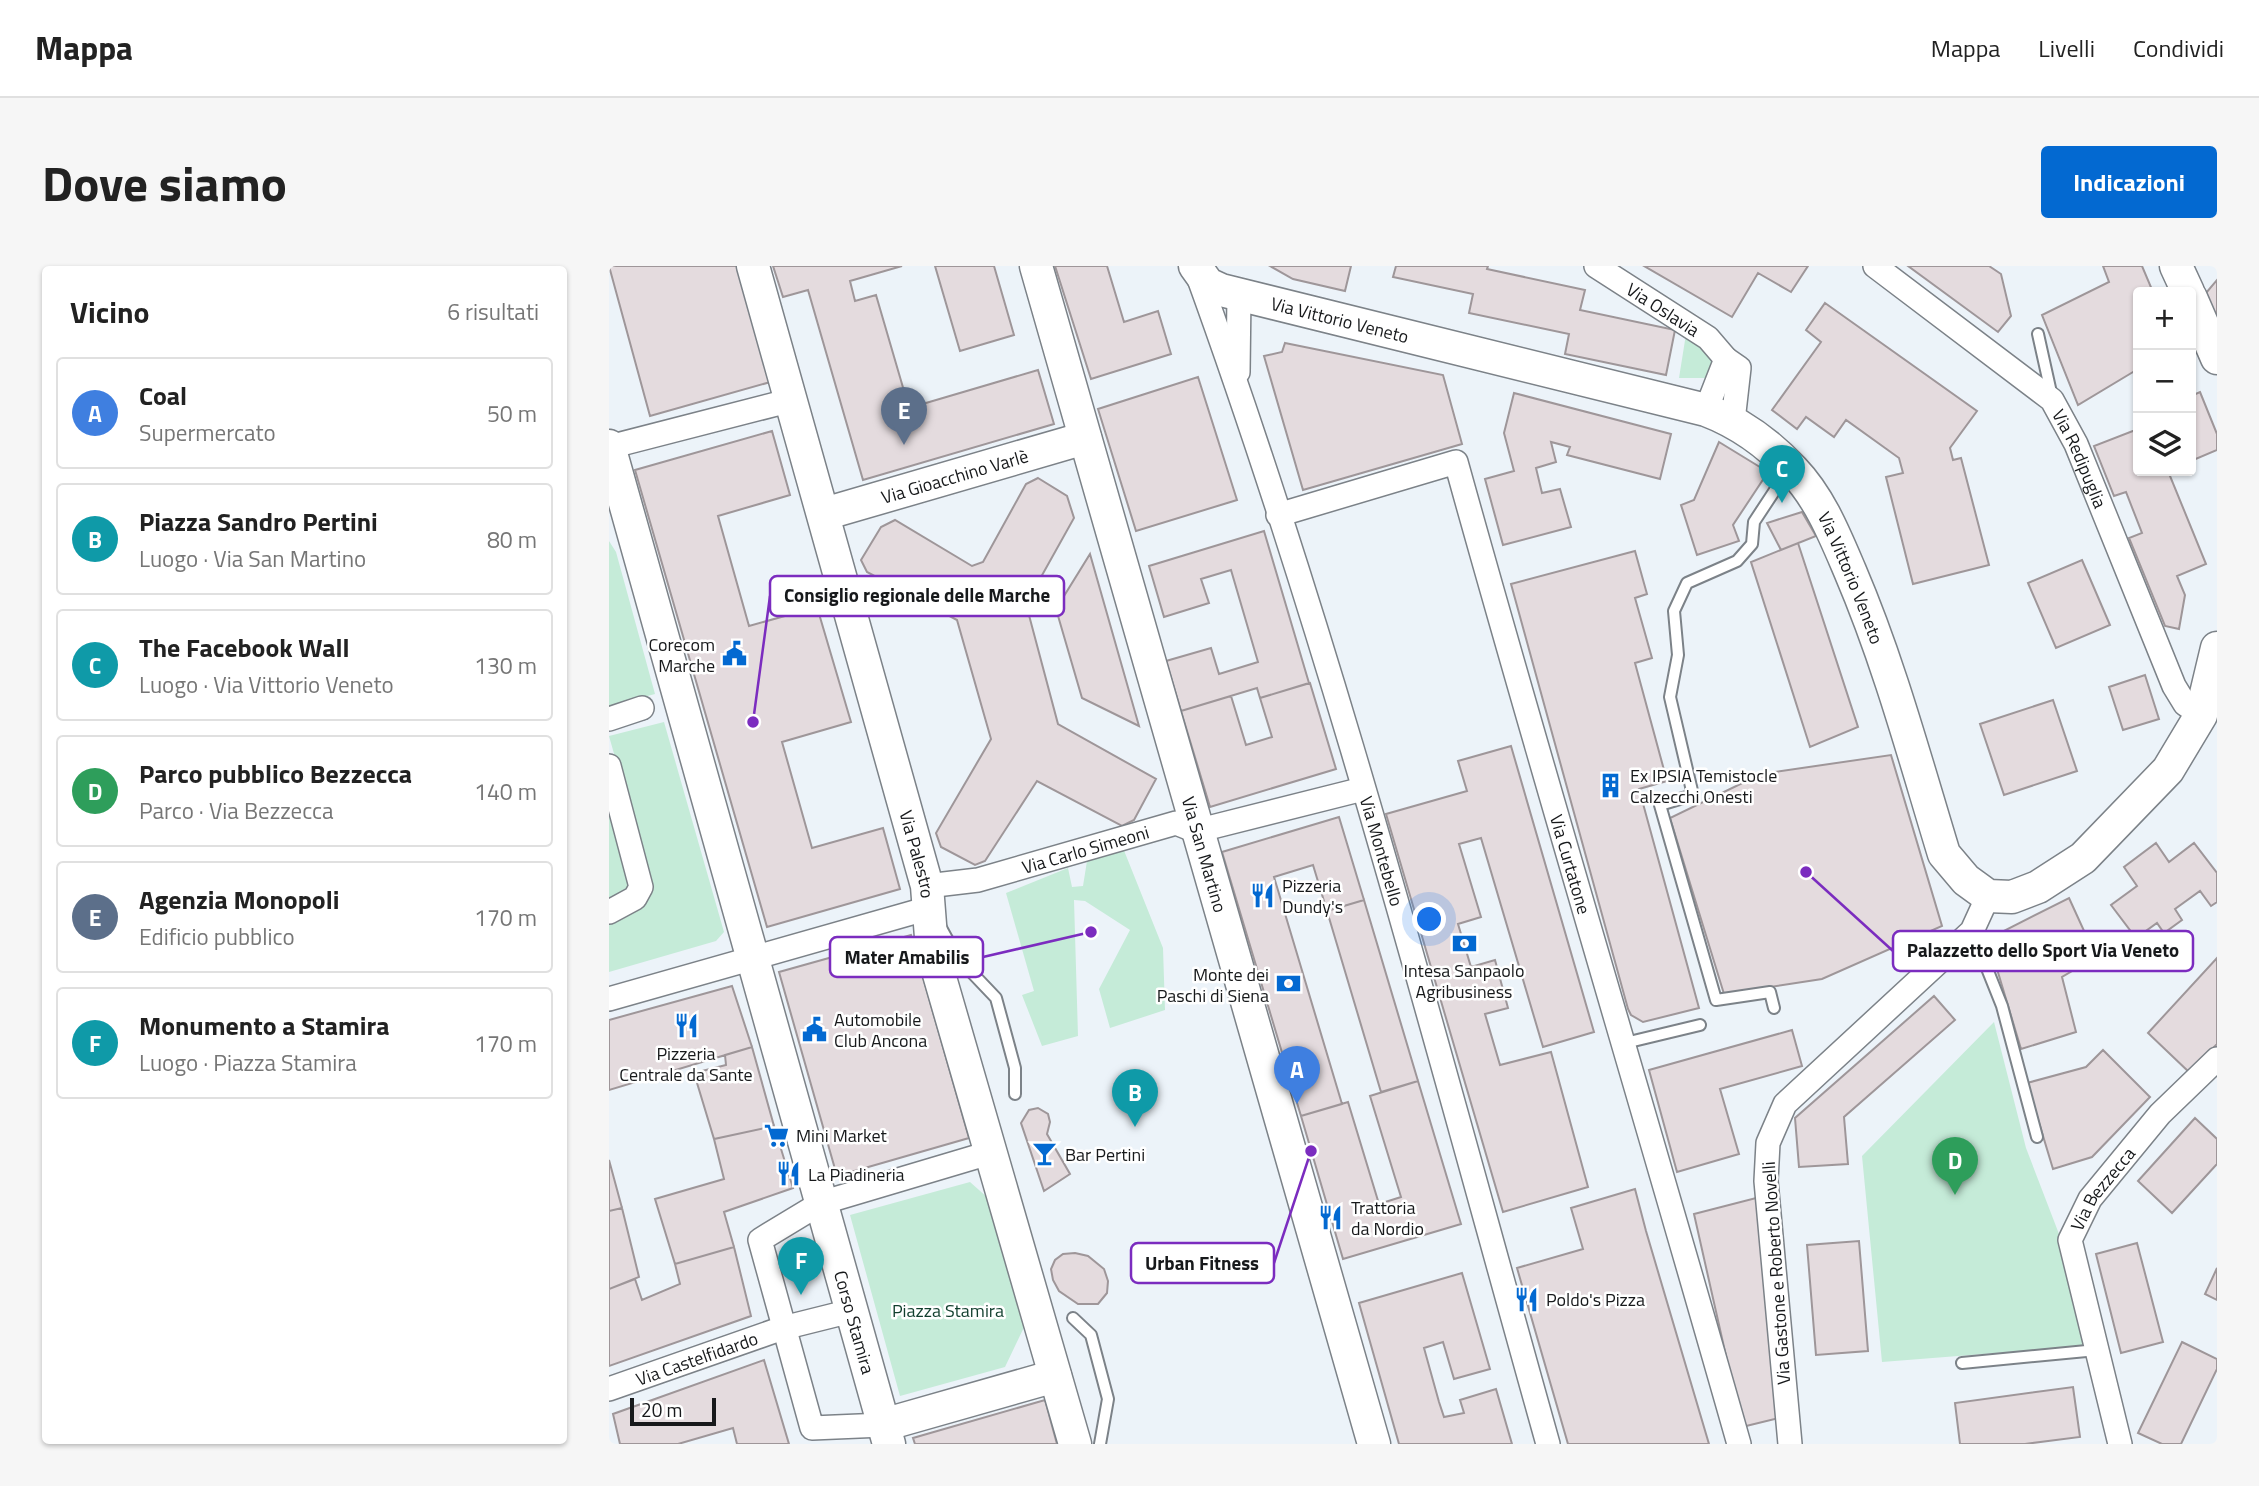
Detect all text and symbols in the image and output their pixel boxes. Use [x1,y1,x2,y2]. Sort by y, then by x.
text: Mappa [35,23,133,73]
text: Mappa [1931,30,2000,66]
text: Livelli [2038,30,2095,66]
text: Condividi [2133,30,2224,66]
text: Dove siamo [42,145,287,220]
button: Indicazioni [2041,146,2217,218]
street label: Via Oslavia [1621,276,1705,343]
map controls [2133,287,2196,476]
button: + [2133,287,2196,350]
text: Vicino [70,289,150,335]
street label: Via Vittorio Veneto [1268,289,1412,349]
text: 6 risultati [447,294,539,329]
button: − [2133,350,2196,413]
text: Coal [139,376,187,415]
pin: E [881,387,927,445]
text: A [88,396,102,431]
text: 50 m [487,396,537,431]
street label: Via Redipuglia [2046,404,2114,512]
button: layers [2133,413,2196,476]
text: Supermercato [139,415,276,450]
street label: Via Gioacchino Varlè [878,442,1031,510]
pin: C [1759,445,1805,503]
text: Piazza Sandro Pertini [139,502,378,541]
street label: Via Vittorio Veneto [1811,507,1891,648]
text: B [88,522,102,557]
text: 80 m [487,522,537,557]
text: Luogo · Via San Martino [139,541,366,576]
callout: Consiglio regionale delle Marche [770,576,1064,616]
text: Consiglio regionale delle Marche [784,580,1050,609]
text: The Facebook Wall [139,628,349,667]
place label: Corecom Marche [648,631,715,679]
public building icon: Corecom Marche [721,640,749,668]
text: C [89,648,101,683]
text: 130 m [474,648,537,683]
text: Luogo · Via Vittorio Veneto [139,667,394,702]
text: Parco pubblico Bezzecca [139,754,412,793]
place label: Ex IPSIA Temistocle Calzecchi Onesti [1630,762,1777,810]
building icon: Ex IPSIA Temistocle Calzecchi Onesti [1596,771,1624,799]
text: D [88,774,102,809]
text: 140 m [474,774,537,809]
text: Parco · Via Bezzecca [139,793,334,828]
street label: Via San Martino [1175,793,1234,916]
street label: Via Montebello [1353,793,1411,909]
street label: Via Palestro [893,807,941,899]
street label: Via Curtatone [1544,811,1598,917]
street label: Via Carlo Simeoni [1019,818,1152,880]
place label: Pizzeria Dundy's [1282,872,1343,920]
text: Agenzia Monopoli [139,880,339,919]
restaurant icon: Pizzeria Dundy's [1248,881,1276,909]
text: E [89,900,101,935]
text: 170 m [474,900,537,935]
your location [1412,902,1446,936]
text: Edificio pubblico [139,919,295,954]
bank icon: Intesa Sanpaolo Agribusiness [1450,929,1478,957]
callout: Palazzetto dello Sport Via Veneto [1893,931,2193,971]
text: Palazzetto dello Sport Via Veneto [1907,935,2179,964]
callout: Mater Amabilis [830,937,983,977]
text: Mater Amabilis [844,942,970,971]
place label: Intesa Sanpaolo Agribusiness [1404,957,1524,1005]
place label: Monte dei Paschi di Siena [1157,961,1269,1009]
bank icon: Monte dei Paschi di Siena [1275,970,1303,998]
text: Monumento a Stamira [139,1006,389,1045]
place label: Automobile Club Ancona [834,1006,927,1054]
restaurant icon: Pizzeria Centrale da Sante [672,1012,700,1040]
public building icon: Automobile Club Ancona [800,1015,828,1043]
text: F [89,1026,101,1061]
text: 170 m [474,1026,537,1061]
place label: Pizzeria Centrale da Sante [619,1040,753,1088]
text: Luogo · Piazza Stamira [139,1045,357,1080]
pin: A [1274,1046,1320,1104]
pin: B [1112,1069,1158,1127]
supermarket icon: Mini Market [762,1121,790,1149]
place label: Mini Market [796,1122,887,1149]
pin: D [1932,1137,1978,1195]
bar icon: Bar Pertini [1031,1140,1059,1168]
place label: Bar Pertini [1065,1141,1145,1168]
street label: Via Bezzecca [2063,1141,2141,1235]
restaurant icon: La Piadineria [774,1160,802,1188]
street label: Via Gastone e Roberto Novelli [1755,1160,1797,1386]
place label: La Piadineria [808,1161,905,1188]
place label: Trattoria da Nordio [1351,1194,1424,1242]
restaurant icon: Trattoria da Nordio [1317,1203,1345,1231]
pin: F [778,1237,824,1295]
callout: Urban Fitness [1131,1243,1274,1283]
text: Urban Fitness [1145,1248,1259,1277]
street label: Corso Stamira [827,1267,882,1377]
restaurant icon: Poldo's Pizza [1512,1285,1540,1313]
place label: Poldo's Pizza [1546,1286,1645,1313]
park label: Piazza Stamira [892,1297,1004,1324]
street label: Via Castelfidardo [632,1324,762,1392]
scale bar [630,1395,716,1427]
text: 20 m [641,1395,682,1424]

